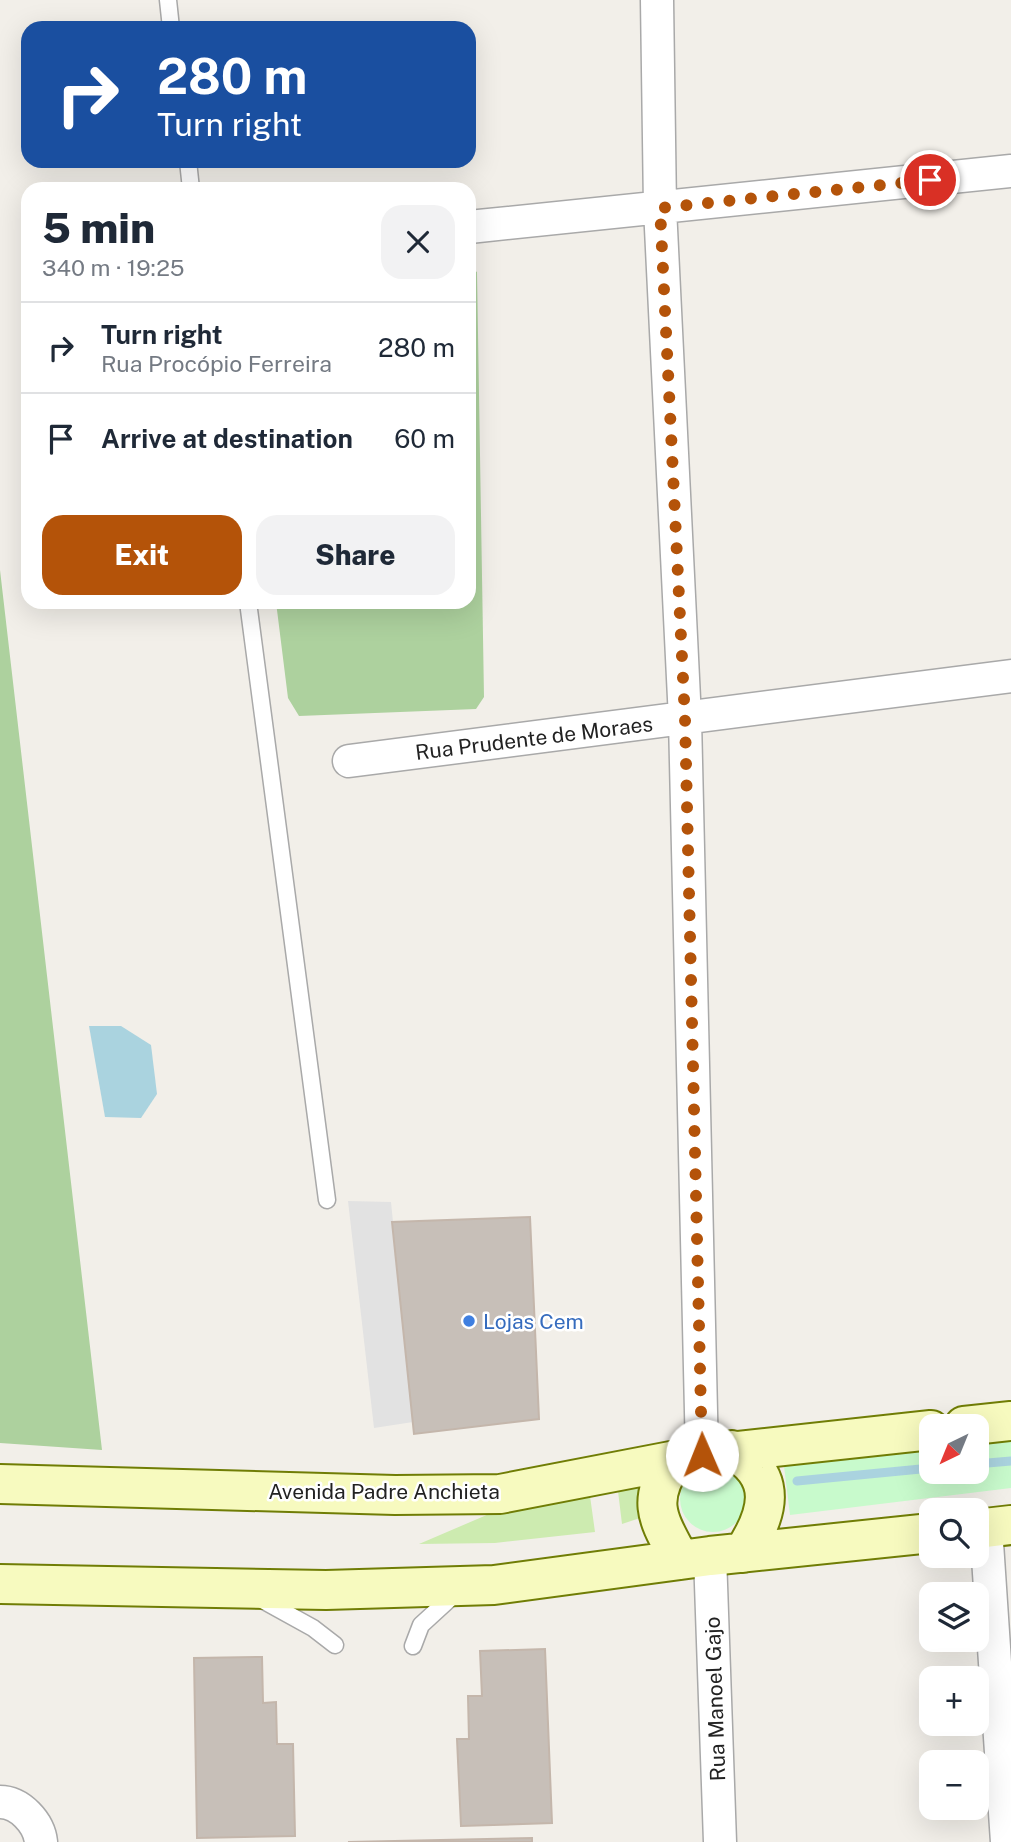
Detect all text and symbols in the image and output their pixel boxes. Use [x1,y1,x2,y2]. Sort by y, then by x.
text: 280 m [157,47,307,105]
icon: right [42,49,133,140]
text: Turn right [157,106,302,143]
pin [900,150,960,210]
icon: arrive [911,161,949,199]
text: 5 min [42,203,155,252]
button: close [381,205,455,279]
text: 340 m · 19:25 [42,254,185,281]
text: Turn right [101,319,223,350]
icon: right [42,329,80,367]
text: 280 m [378,332,455,363]
text: Rua Procópio Ferreira [101,350,332,377]
icon: arrive [42,420,80,458]
text: Arrive at destination [101,423,353,454]
text: 60 m [394,423,455,454]
button: Exit [42,515,242,595]
button: Share [256,515,455,595]
street label: Rua Prudente de Moraes [414,711,654,765]
place label: Lojas Cem [483,1309,584,1334]
marker: Lojas Cem [461,1313,477,1329]
north arrow [919,1414,989,1484]
map controls [919,1414,989,1820]
position arrow [665,1418,739,1492]
street label: Avenida Padre Anchieta [268,1479,500,1504]
button: search [919,1498,989,1568]
button: layers [919,1582,989,1652]
street label: Rua Manoel Gajo [700,1616,730,1782]
button: + [919,1666,989,1736]
button: − [919,1750,989,1820]

